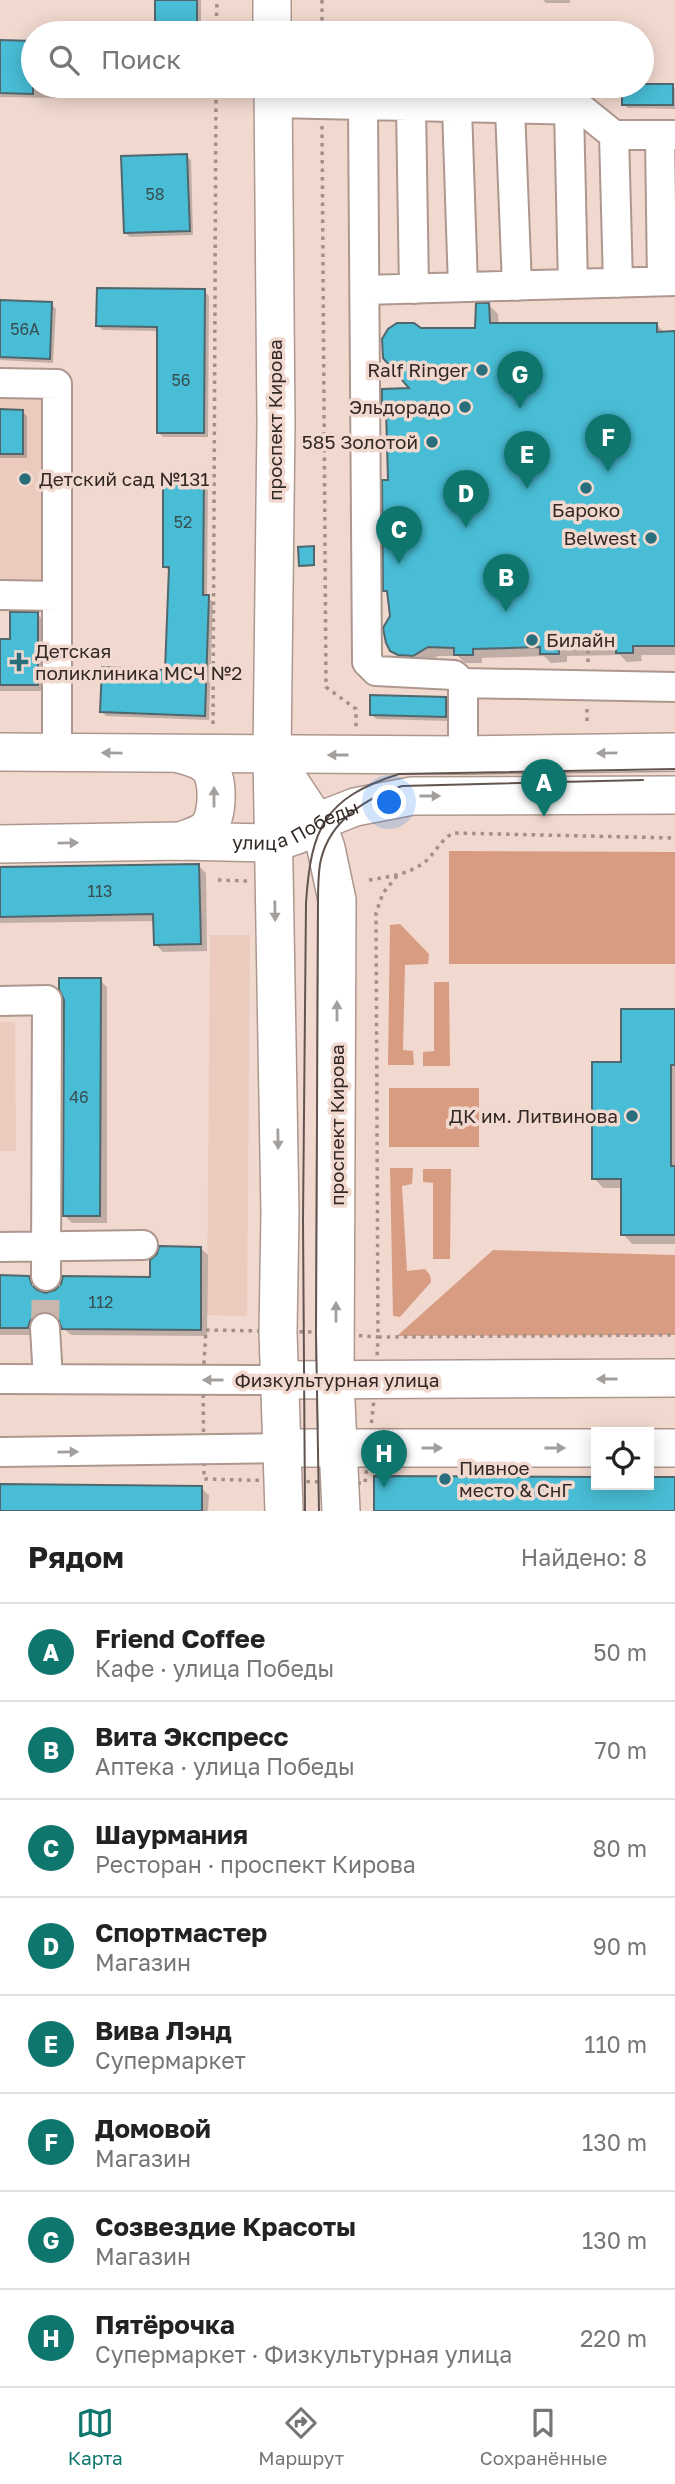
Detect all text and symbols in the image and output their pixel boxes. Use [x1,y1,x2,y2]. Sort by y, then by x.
search box [21,21,654,98]
icon: search [45,41,83,79]
text: Поиск [101,44,181,75]
house number: 58 [145,184,165,204]
house number: 56А [10,319,40,339]
street label: проспект Кирова [263,339,286,501]
pin: G [497,351,543,409]
place label: Ralf Ringer [367,358,469,381]
marker: Ralf Ringer [474,362,490,378]
house number: 56 [172,370,190,390]
place label: Эльдорадо [349,395,451,418]
marker: Эльдорадо [457,399,473,415]
pin: F [585,414,631,472]
place label: 585 Золотой [302,430,418,453]
pin: E [504,431,550,489]
marker: 585 Золотой [424,434,440,450]
place label: Детский сад №131 [39,467,210,490]
pin: D [443,470,489,528]
marker: Детский сад №131 [17,471,33,487]
marker: Бароко [578,480,594,496]
place label: Бароко [552,498,620,521]
pin: C [376,506,422,564]
house number: 52 [174,512,192,532]
place label: Belwest [563,526,637,549]
marker: Belwest [643,530,659,546]
pin: B [483,554,529,612]
place label: Билайн [546,628,615,651]
marker: Билайн [524,632,540,648]
place label: Детская поликлиника МСЧ №2 [35,639,242,684]
marker: Детская поликлиника МСЧ №2 [9,652,29,672]
one-way arrow [101,747,123,759]
one-way arrow [596,748,618,759]
one-way arrow [327,749,349,761]
pin: A [521,759,567,817]
one-way arrow [208,785,220,807]
your location [372,785,406,819]
one-way arrow [419,790,441,802]
street label: улица Победы [232,795,362,854]
one-way arrow [57,837,79,849]
house number: 113 [88,881,112,901]
one-way arrow [269,901,280,923]
one-way arrow [331,1000,343,1022]
street label: проспект Кирова [325,1044,348,1206]
house number: 46 [69,1087,89,1107]
place label: ДК им. Литвинова [449,1104,618,1127]
marker: ДК им. Литвинова [624,1108,640,1124]
one-way arrow [273,1128,284,1150]
house number: 112 [89,1292,113,1312]
one-way arrow [330,1301,342,1323]
street label: Физкультурная улица [234,1368,440,1391]
one-way arrow [596,1373,618,1385]
one-way arrow [202,1374,224,1386]
map controls [591,1427,654,1490]
button: locate [591,1427,654,1490]
pin: H [361,1430,407,1488]
one-way arrow [421,1442,443,1454]
one-way arrow [544,1442,566,1454]
one-way arrow [57,1446,79,1457]
place label: Пивное место & СнГ [459,1456,572,1501]
marker: Пивное место & СнГ [437,1471,453,1487]
text: Рядом [28,1539,124,1575]
text: Найдено: 8 [521,1543,647,1571]
text: Friend Coffee [95,1623,265,1654]
text: A [43,1638,59,1666]
text: 50 m [593,1638,647,1666]
text: Кафе · улица Победы [95,1654,334,1682]
text: Вита Экспресс [95,1721,288,1752]
text: B [43,1736,59,1764]
text: 70 m [594,1736,647,1764]
text: Аптека · улица Победы [95,1752,355,1780]
text: Шаурмания [95,1819,248,1850]
text: C [43,1834,59,1862]
text: 80 m [593,1834,647,1862]
text: Ресторан · проспект Кирова [95,1850,416,1878]
text: Спортмастер [95,1917,267,1948]
text: D [43,1932,59,1960]
text: 90 m [593,1932,647,1960]
text: Магазин [95,1948,191,1976]
text: Вива Лэнд [95,2015,232,2046]
text: E [44,2030,58,2058]
text: 110 m [584,2030,647,2058]
text: Супермаркет [95,2046,246,2074]
text: Домовой [95,2113,211,2144]
text: F [44,2128,58,2156]
text: 130 m [582,2128,647,2156]
text: Магазин [95,2144,191,2172]
text: Созвездие Красоты [95,2211,356,2242]
text: G [43,2226,59,2254]
text: 130 m [582,2226,647,2254]
text: Магазин [95,2242,191,2270]
text: Пятёрочка [95,2309,235,2340]
text: H [42,2324,60,2352]
text: 220 m [580,2324,647,2352]
text: Супермаркет · Физкультурная улица [95,2340,512,2368]
tab: Карта [68,2404,123,2469]
tab: Маршрут [258,2404,344,2469]
tab: Сохранённые [480,2404,607,2469]

